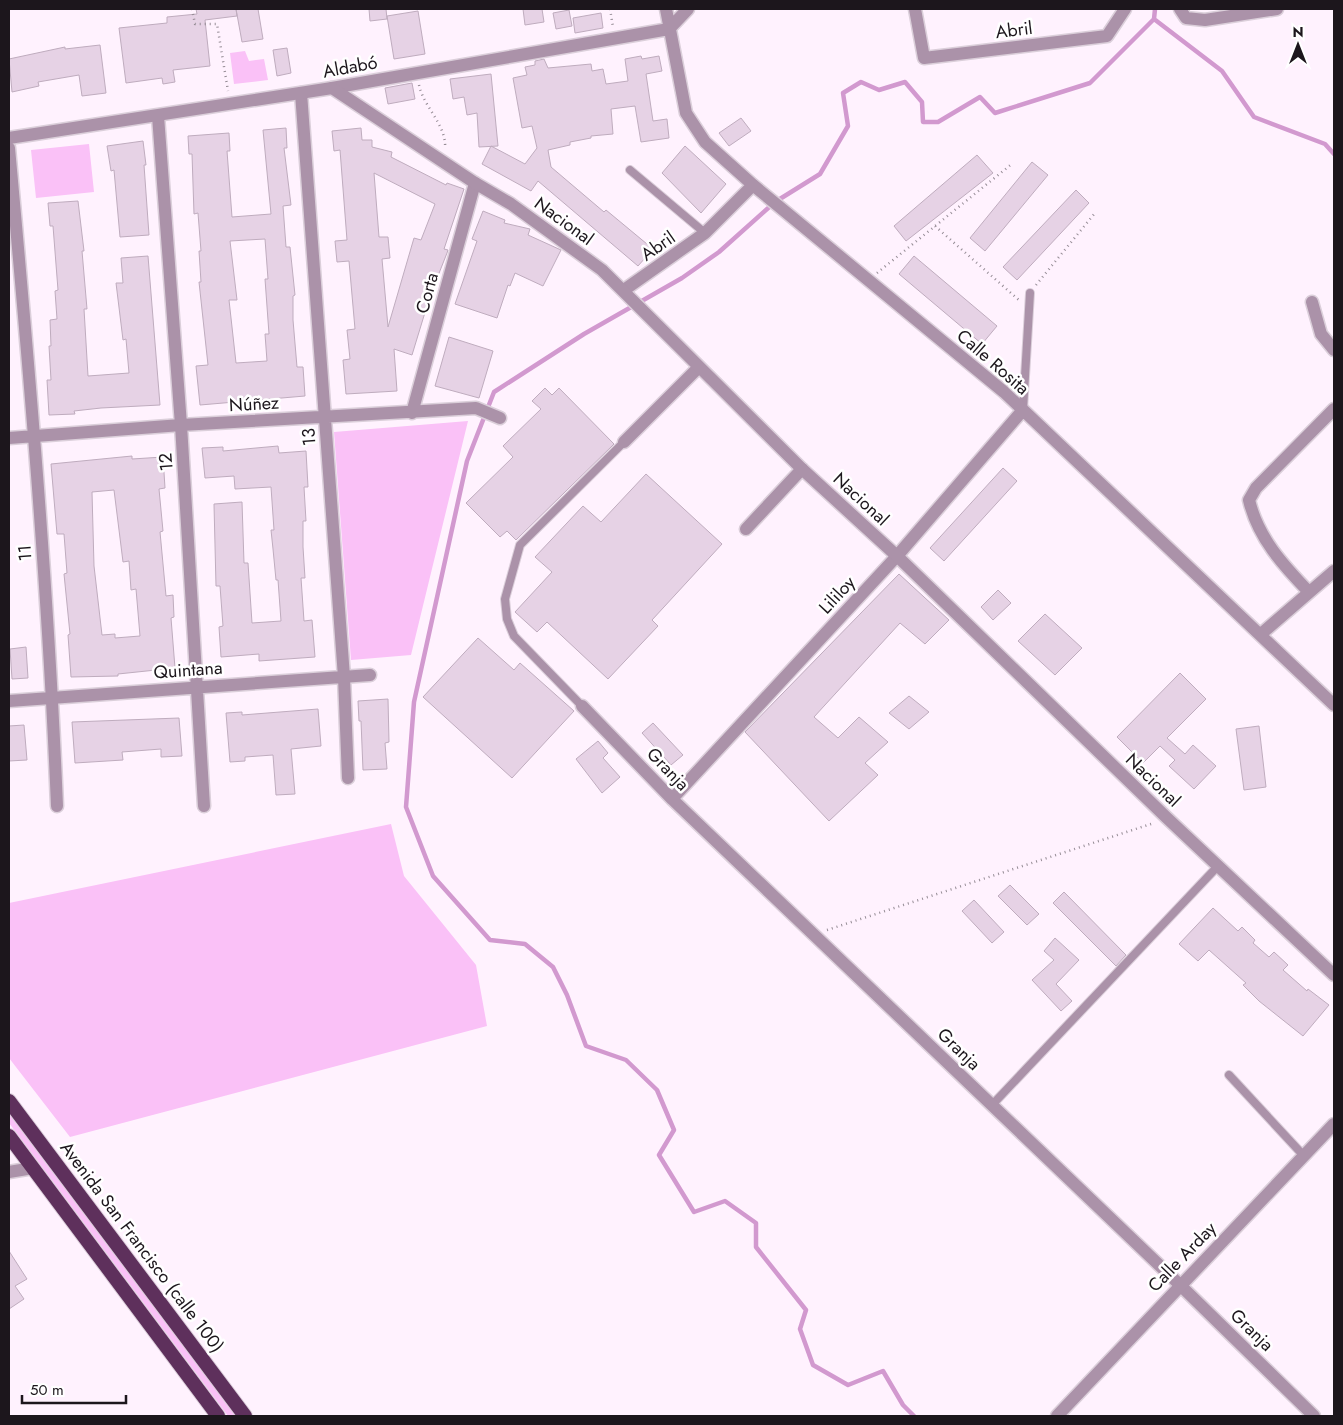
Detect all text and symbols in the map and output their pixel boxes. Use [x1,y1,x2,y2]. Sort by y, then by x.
street label: Abril [994,15,1034,45]
north arrow [1273,20,1323,70]
text: N [1292,22,1304,42]
street label: Aldabó [321,49,380,85]
street label: Nacional [529,191,599,251]
street label: Abril [635,225,681,267]
street label: Corta [409,270,445,316]
street label: Calle Rosita [951,323,1035,401]
street label: Núñez [228,390,280,418]
street label: 13 [295,427,323,447]
street label: 12 [152,452,180,472]
street label: Nacional [827,466,895,532]
street label: 11 [11,544,39,562]
street label: Lililoy [813,570,861,620]
street label: Quintana [153,655,223,685]
street label: Granja [641,741,695,797]
street label: Nacional [1120,747,1186,813]
street label: Granja [931,1022,987,1076]
street label: Avenida San Francisco (calle 100) [54,1136,230,1358]
street label: Calle Arday [1142,1216,1222,1298]
street label: Granja [1224,1303,1280,1357]
scale bar [22,1372,126,1404]
text: 50 m [30,1379,64,1401]

